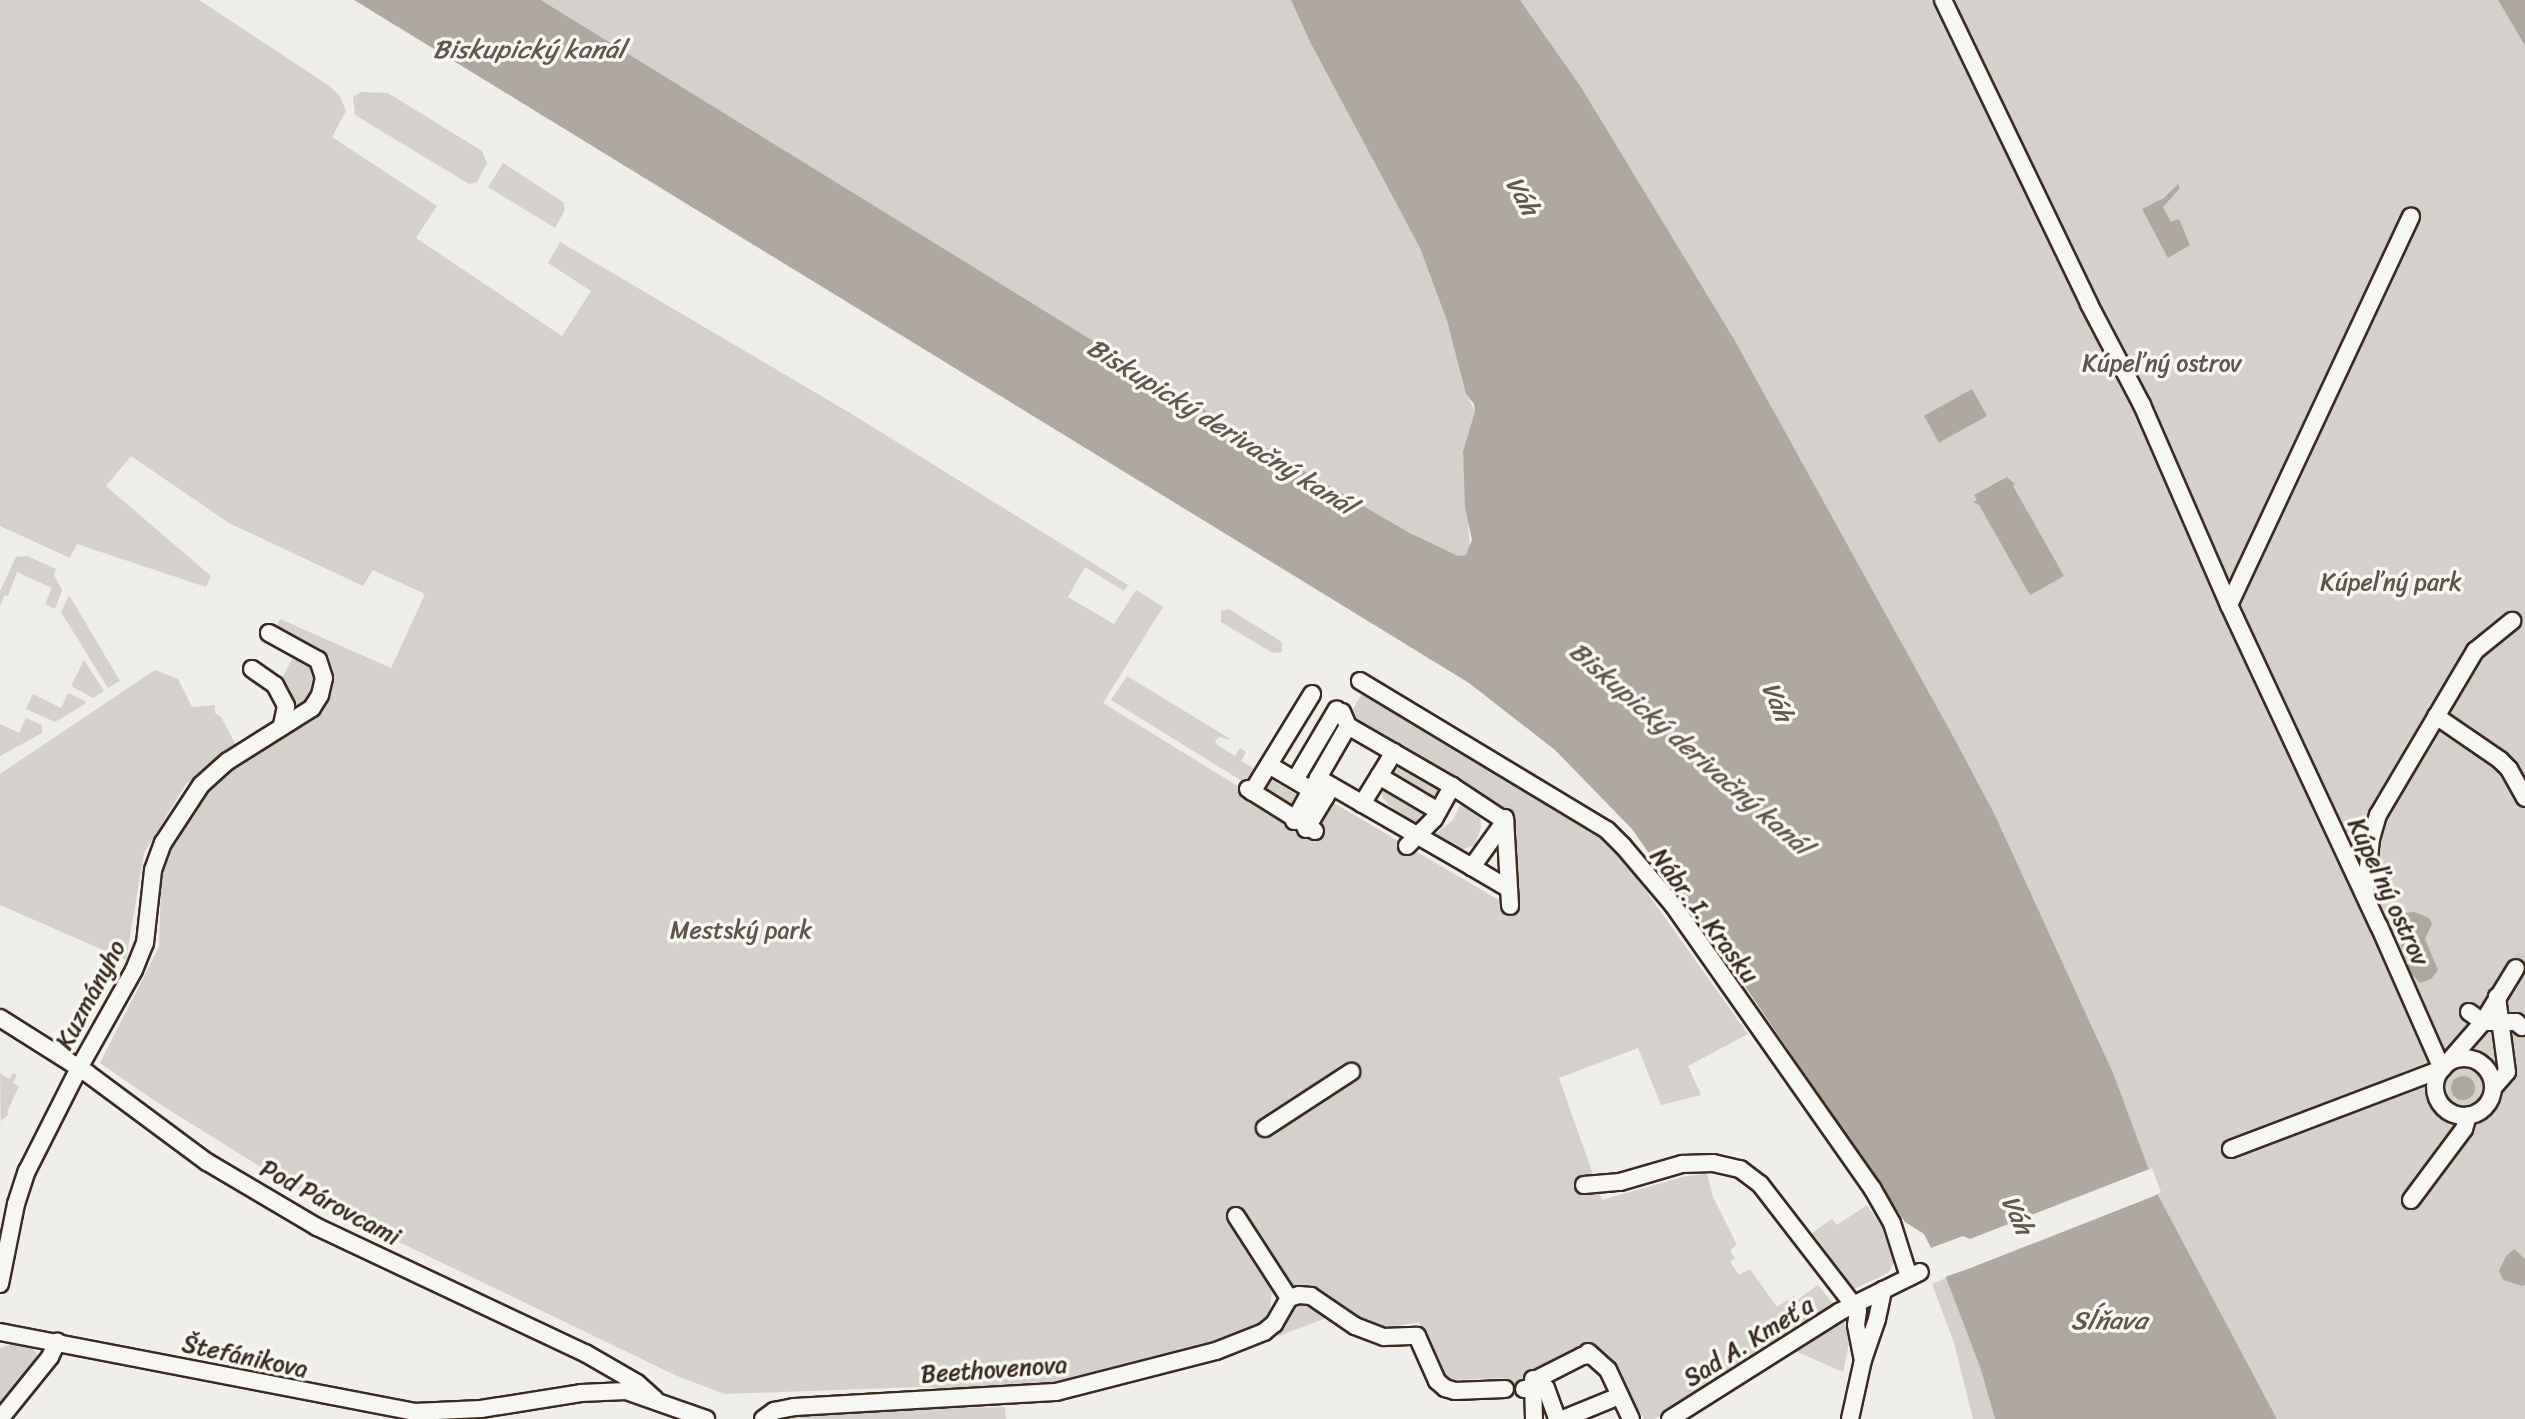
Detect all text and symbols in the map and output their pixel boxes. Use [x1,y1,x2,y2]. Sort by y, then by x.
water label: Biskupický kanál [433,34,625,66]
water label: Váh [1498,171,1546,221]
water label: Biskupický derivačný kanál [1081,332,1361,522]
park label: Kúpeľný ostrov [2082,350,2242,378]
park label: Kúpeľný park [2320,569,2462,597]
water label: Biskupický derivačný kanál [1563,636,1817,862]
water label: Váh [1755,677,1799,727]
street label: Kúpeľný ostrov [2341,813,2435,971]
street label: Nábr. I. Krasku [1644,843,1764,989]
park label: Mestský park [670,917,812,945]
street label: Kuzmányho [50,935,132,1055]
street label: Pod Párovcami [255,1154,405,1252]
water label: Váh [1994,1190,2040,1240]
street label: Sad A. Kmeťa [1679,1291,1819,1393]
water label: Sĺňava [2071,1305,2147,1337]
street label: Štefánikova [179,1330,311,1384]
street label: Beethovenova [920,1351,1068,1389]

